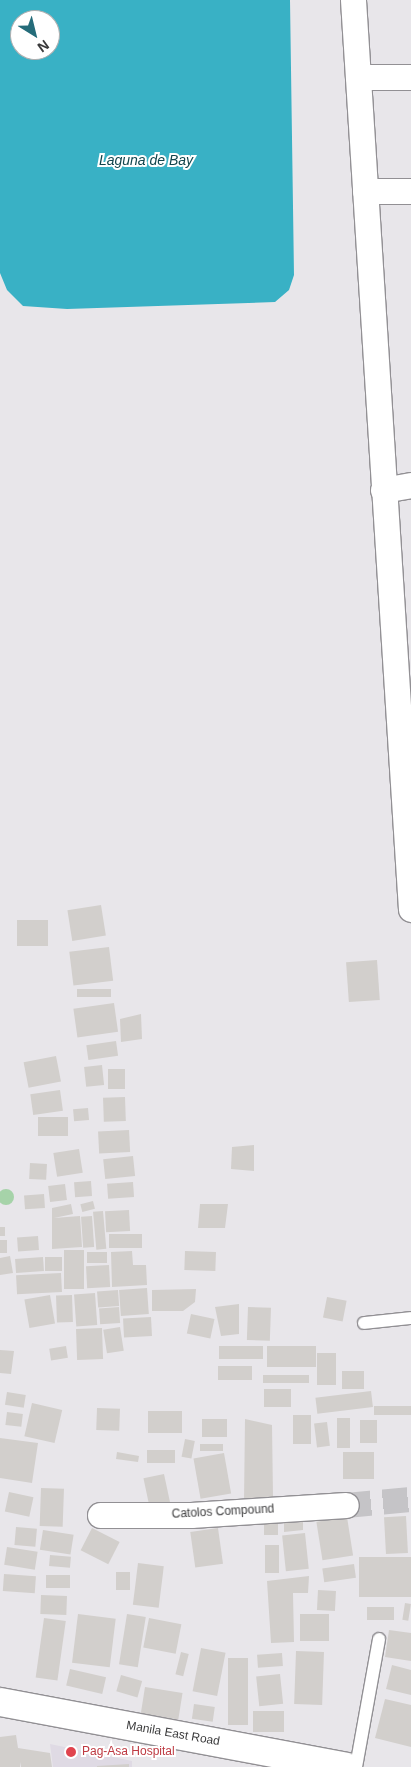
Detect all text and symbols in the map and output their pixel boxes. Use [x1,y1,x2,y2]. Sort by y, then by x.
north arrow [10,10,60,60]
text: N [34,37,52,56]
water label: Laguna de Bay [99,152,193,168]
street label: Catolos Compound [171,1502,275,1522]
street label: Manila East Road [125,1719,221,1749]
marker: Pag-Asa Hospital [64,1745,78,1759]
place label: Pag-Asa Hospital [82,1745,175,1759]

